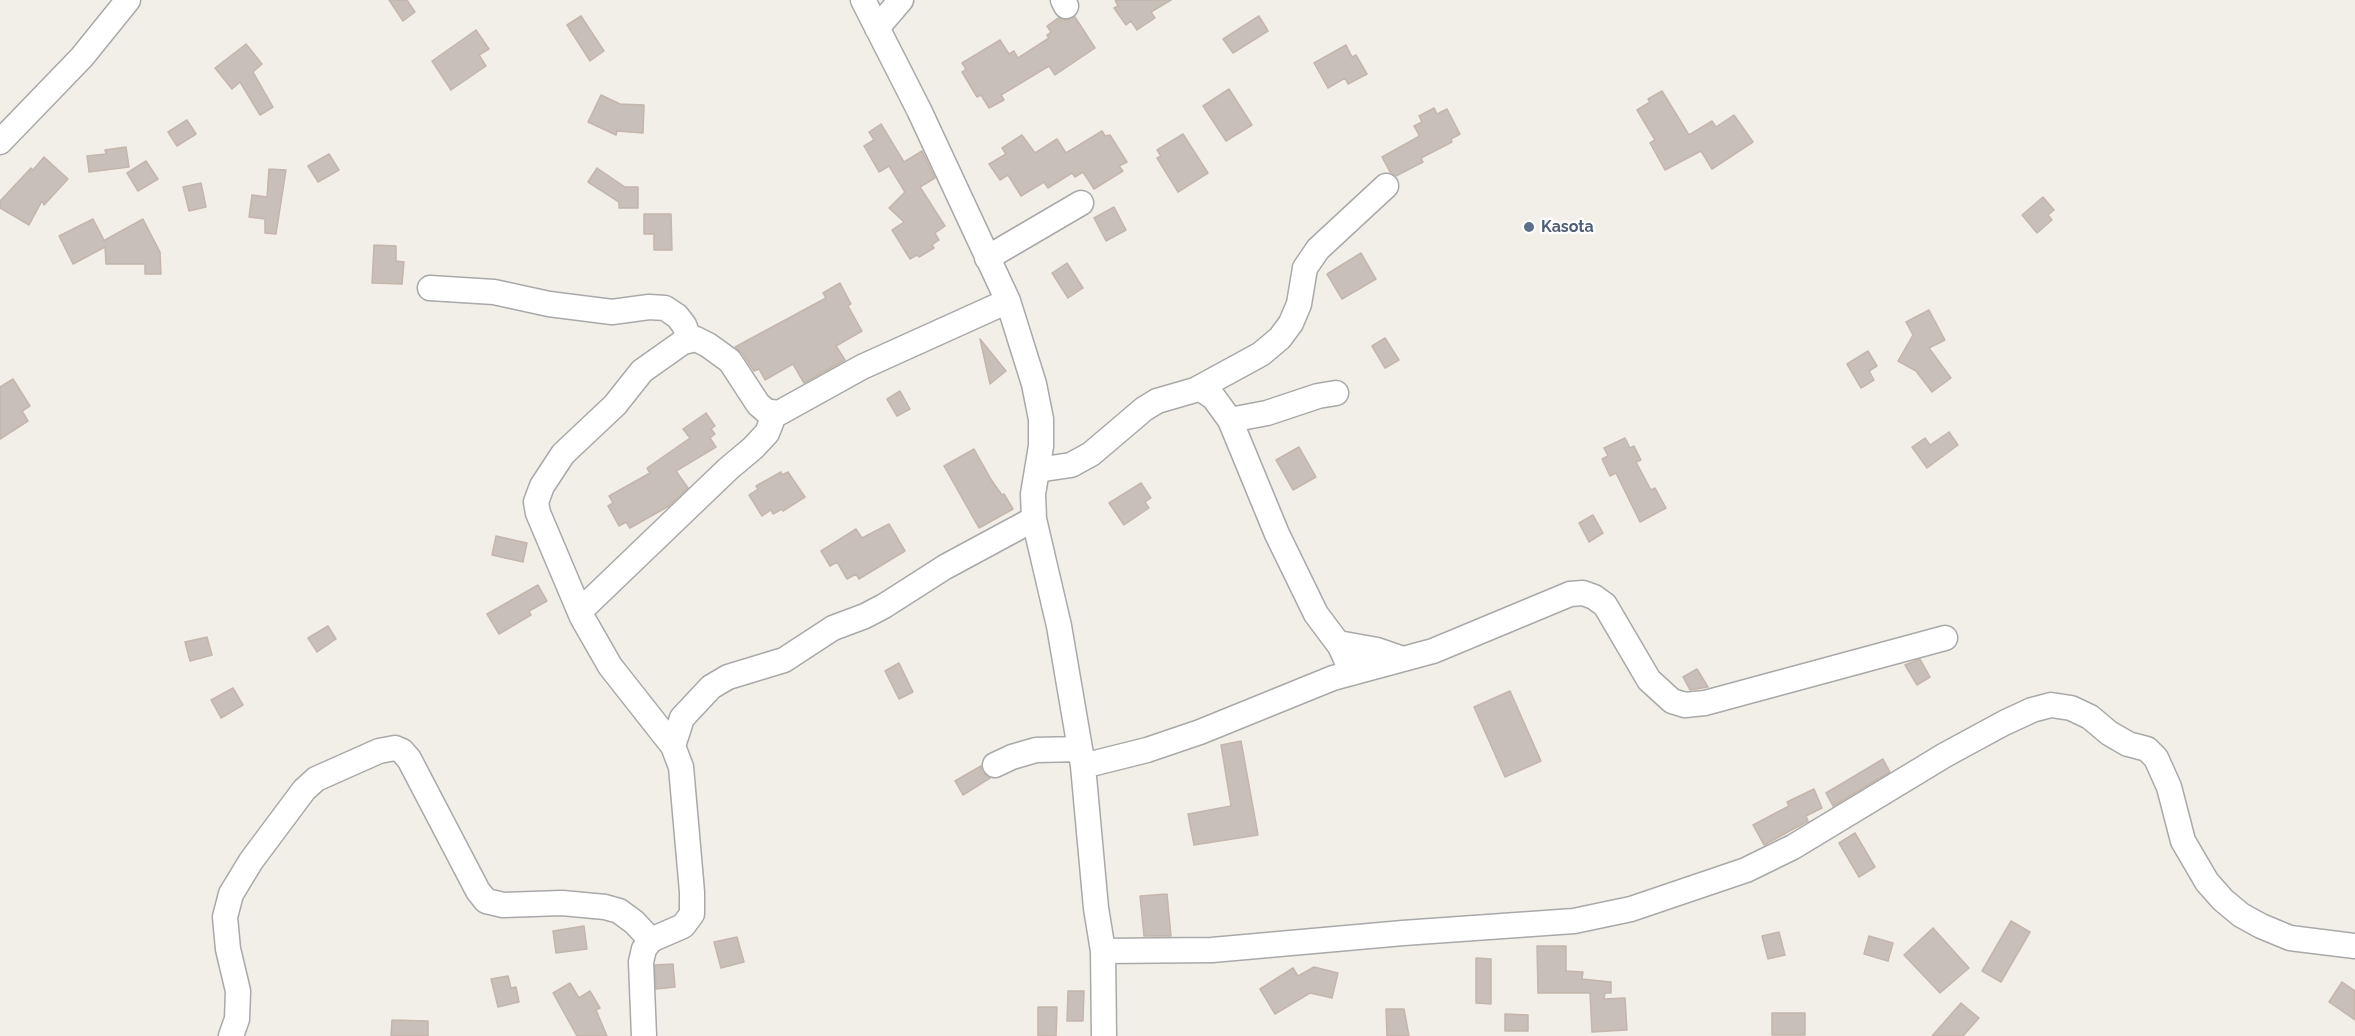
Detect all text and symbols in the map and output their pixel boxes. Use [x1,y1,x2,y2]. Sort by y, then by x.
place label: Kasota [1541,217,1594,237]
marker: Kasota [1522,220,1536,234]

